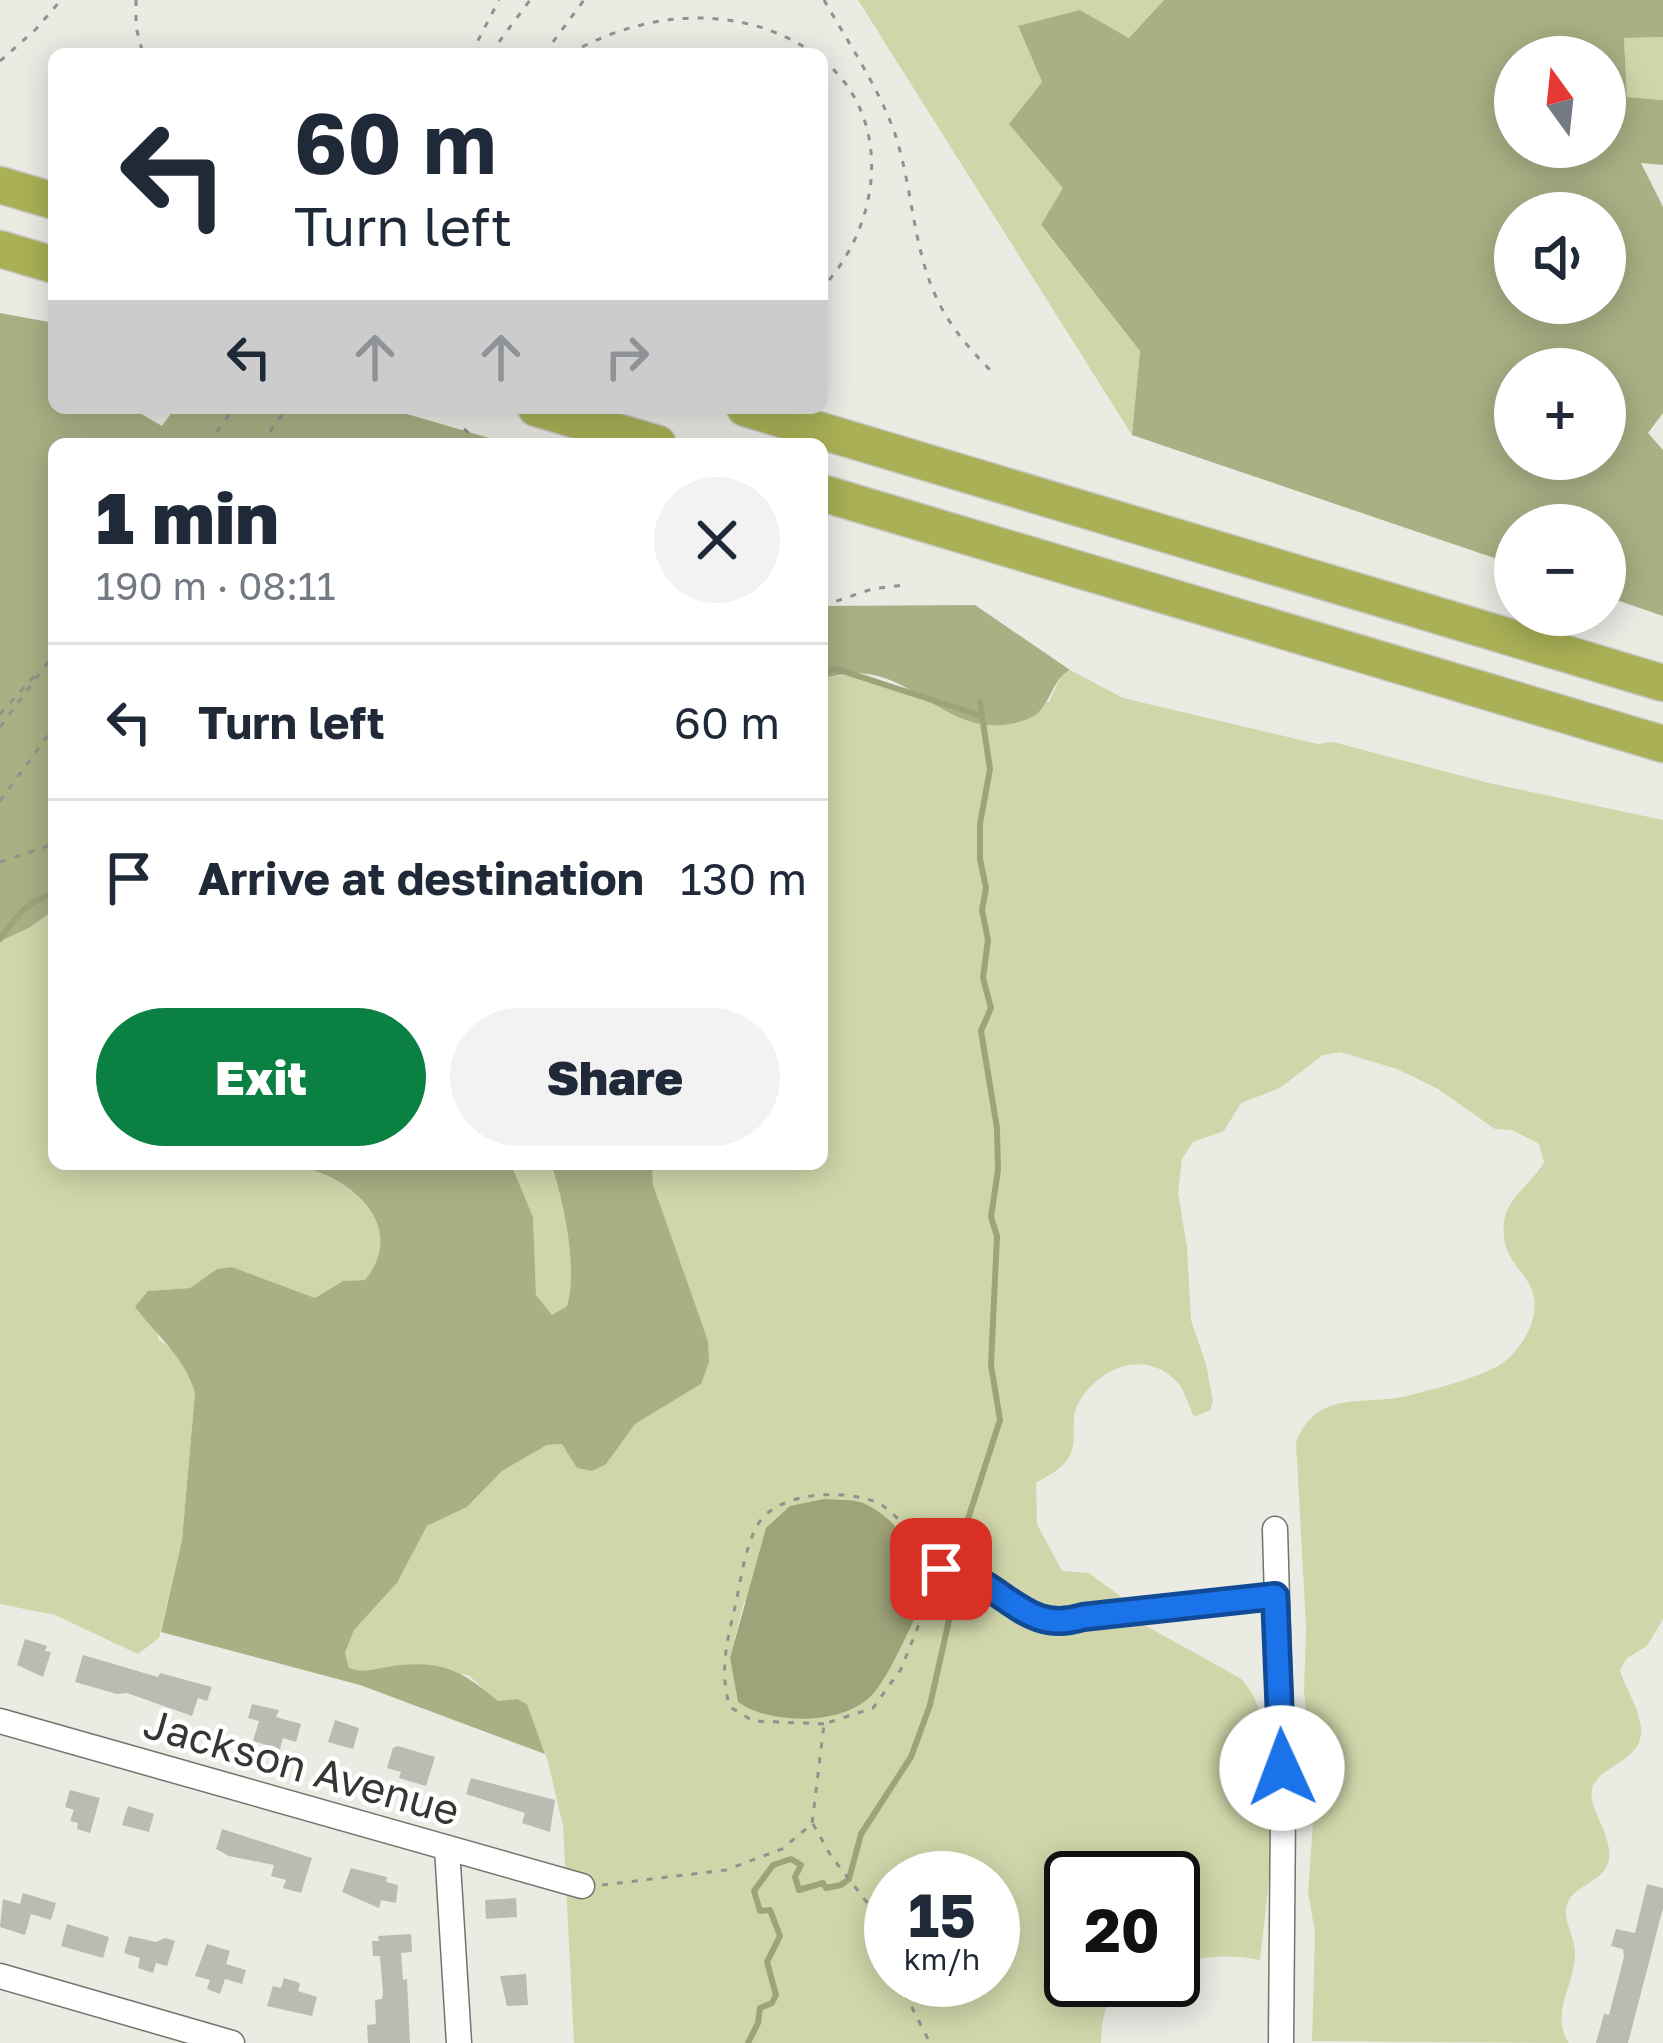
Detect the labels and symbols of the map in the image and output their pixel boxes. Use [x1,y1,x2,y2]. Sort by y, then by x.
north arrow [1494,36,1626,168]
pin [890,1518,992,1620]
street label: Jackson Avenue [139,1697,465,1835]
position arrow [1219,1705,1345,1831]
speed limit sign: 20 [1044,1851,1200,2007]

